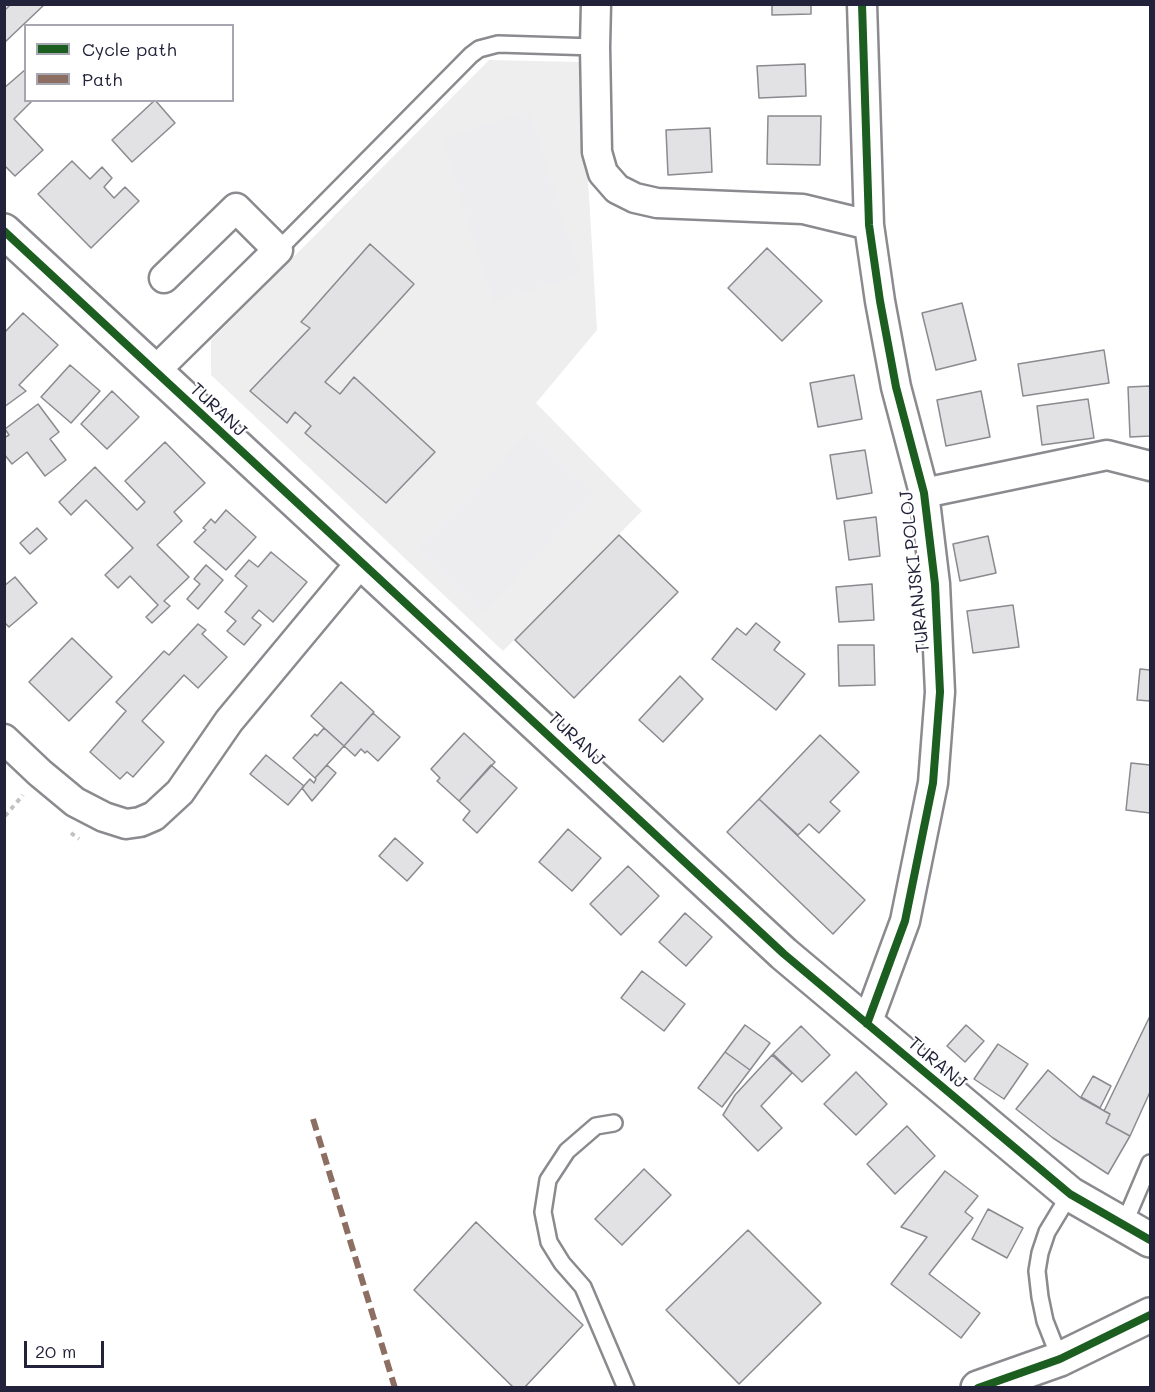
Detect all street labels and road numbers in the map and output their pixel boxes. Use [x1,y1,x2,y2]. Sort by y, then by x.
street label: TURANJ [185,379,251,441]
street label: TURANJSKI POLOJ [896,490,934,654]
street label: TURANJ [543,708,609,770]
street label: TURANJ [904,1032,970,1094]

